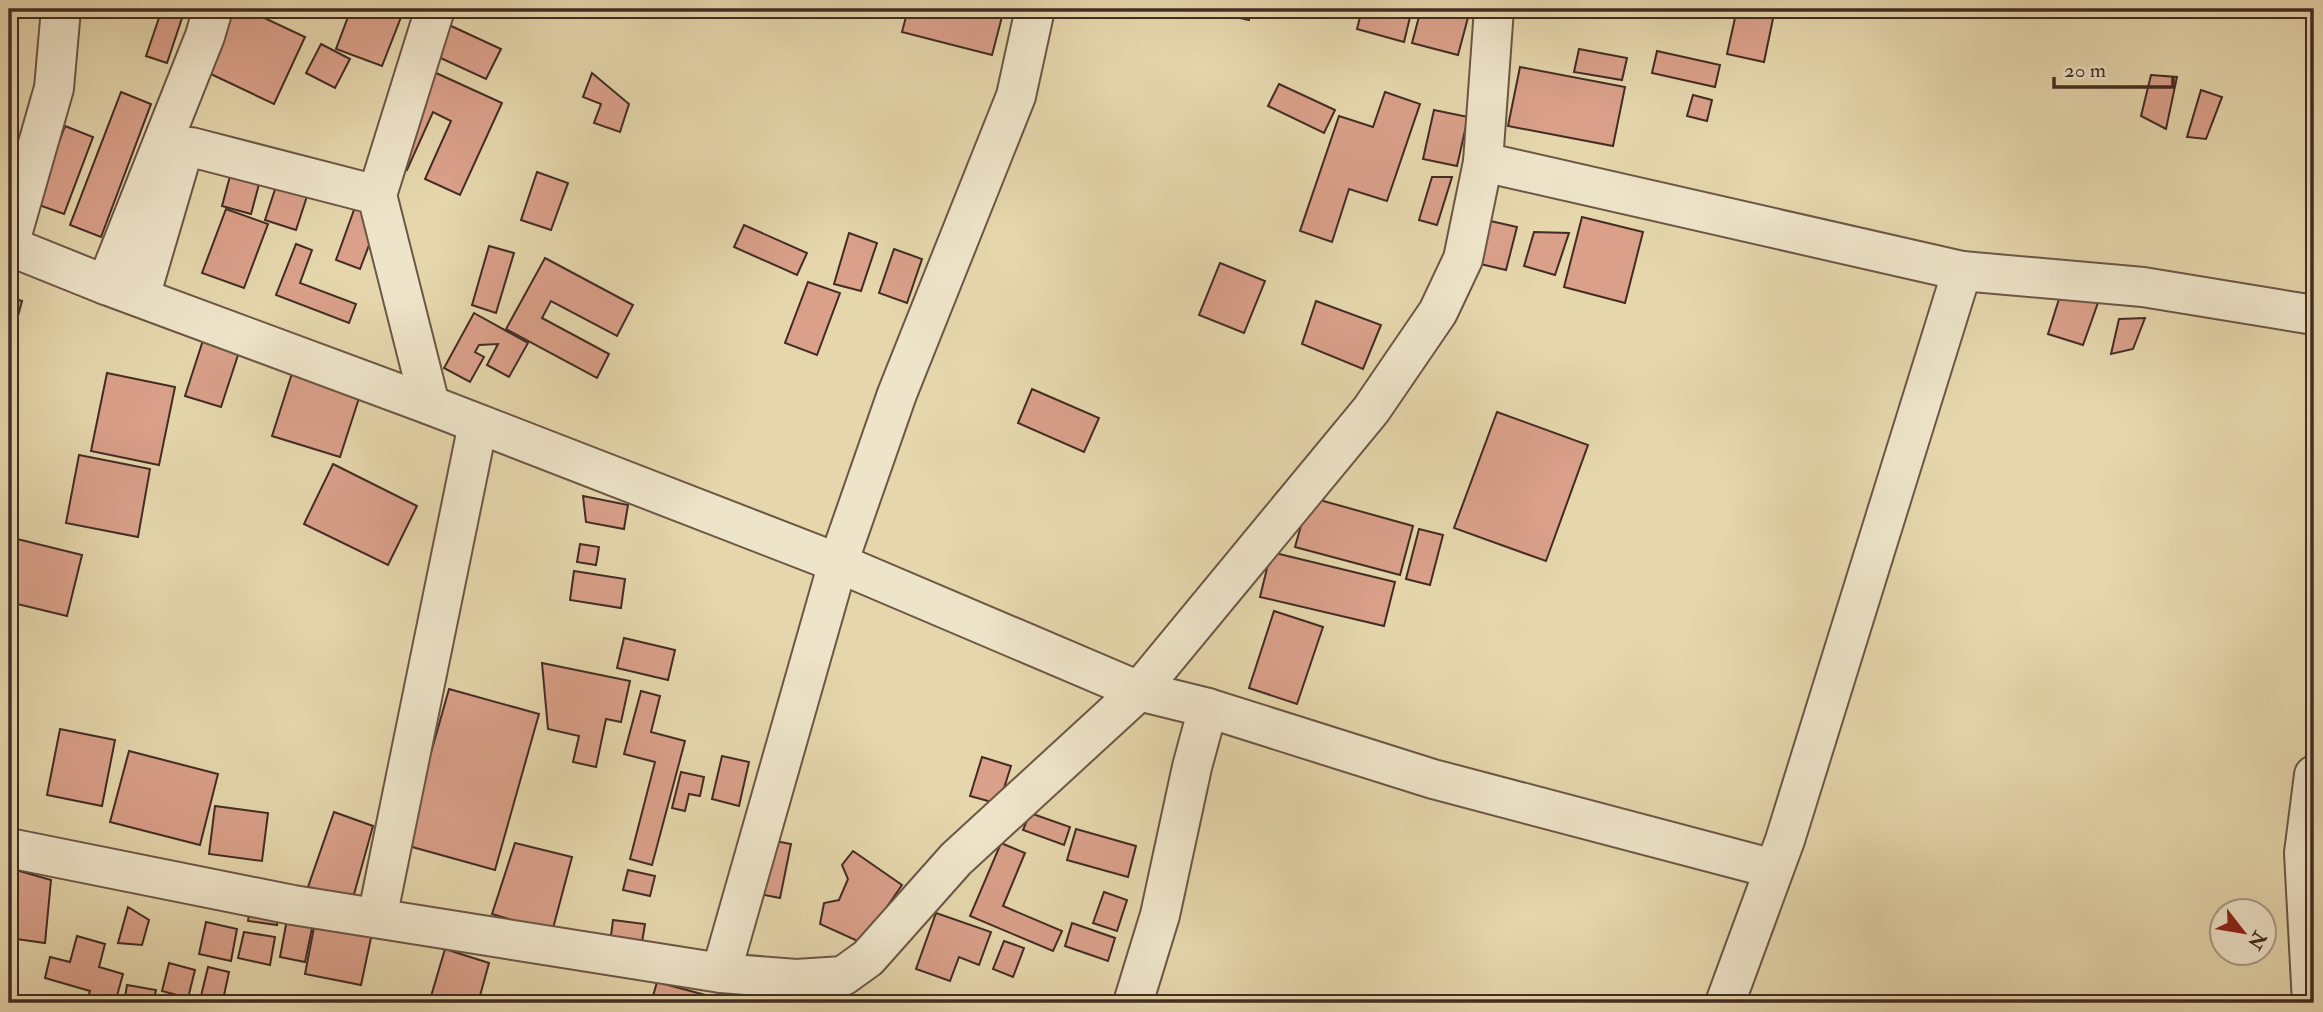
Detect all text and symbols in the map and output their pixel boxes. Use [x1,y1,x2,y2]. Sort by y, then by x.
scale bar [2054,46,2172,90]
text: 20 m [2064,57,2106,84]
north arrow [2208,897,2278,967]
text: N [2242,926,2272,955]

